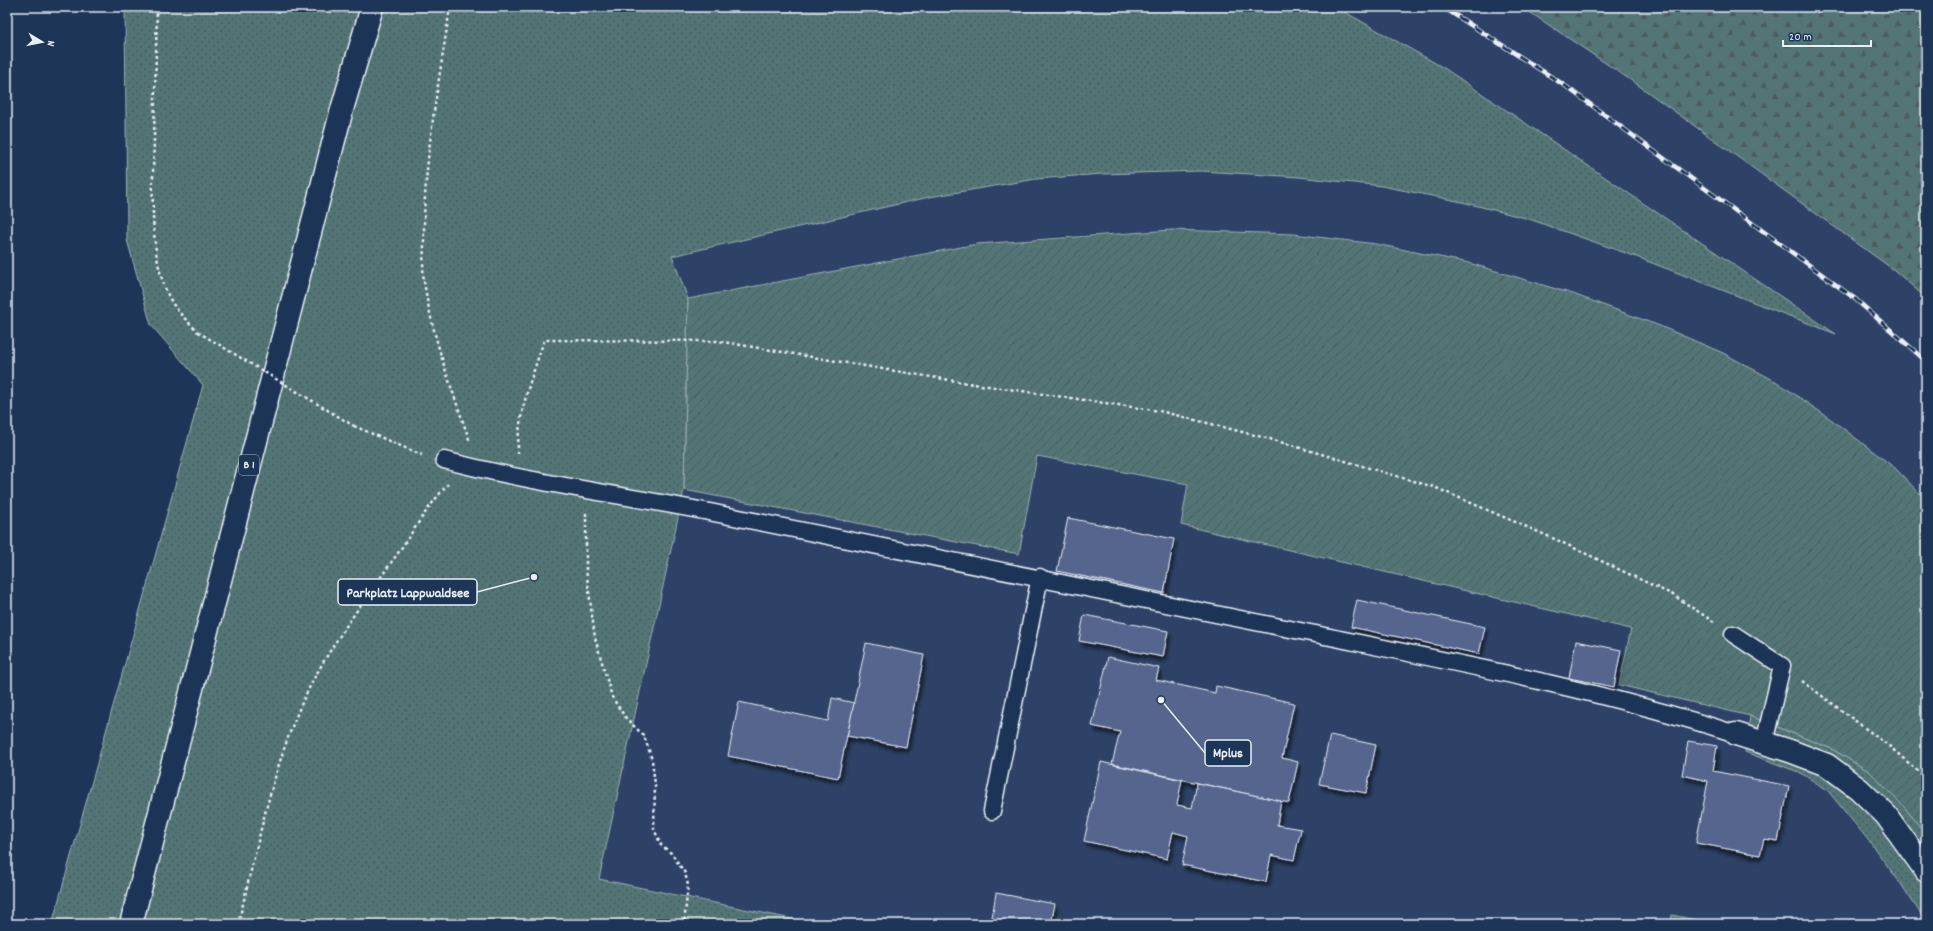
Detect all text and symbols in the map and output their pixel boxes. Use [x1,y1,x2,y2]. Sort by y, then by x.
north arrow [22,22,62,62]
scale bar [1783,22,1871,48]
text: 20 m [1789,29,1812,46]
text: N [41,39,58,48]
road number: B 1 [239,455,259,475]
callout: Parkplatz Lappwaldsee [338,579,477,605]
text: Parkplatz Lappwaldsee [347,584,469,604]
callout: Mplus [1205,740,1251,766]
text: Mplus [1213,744,1243,764]

